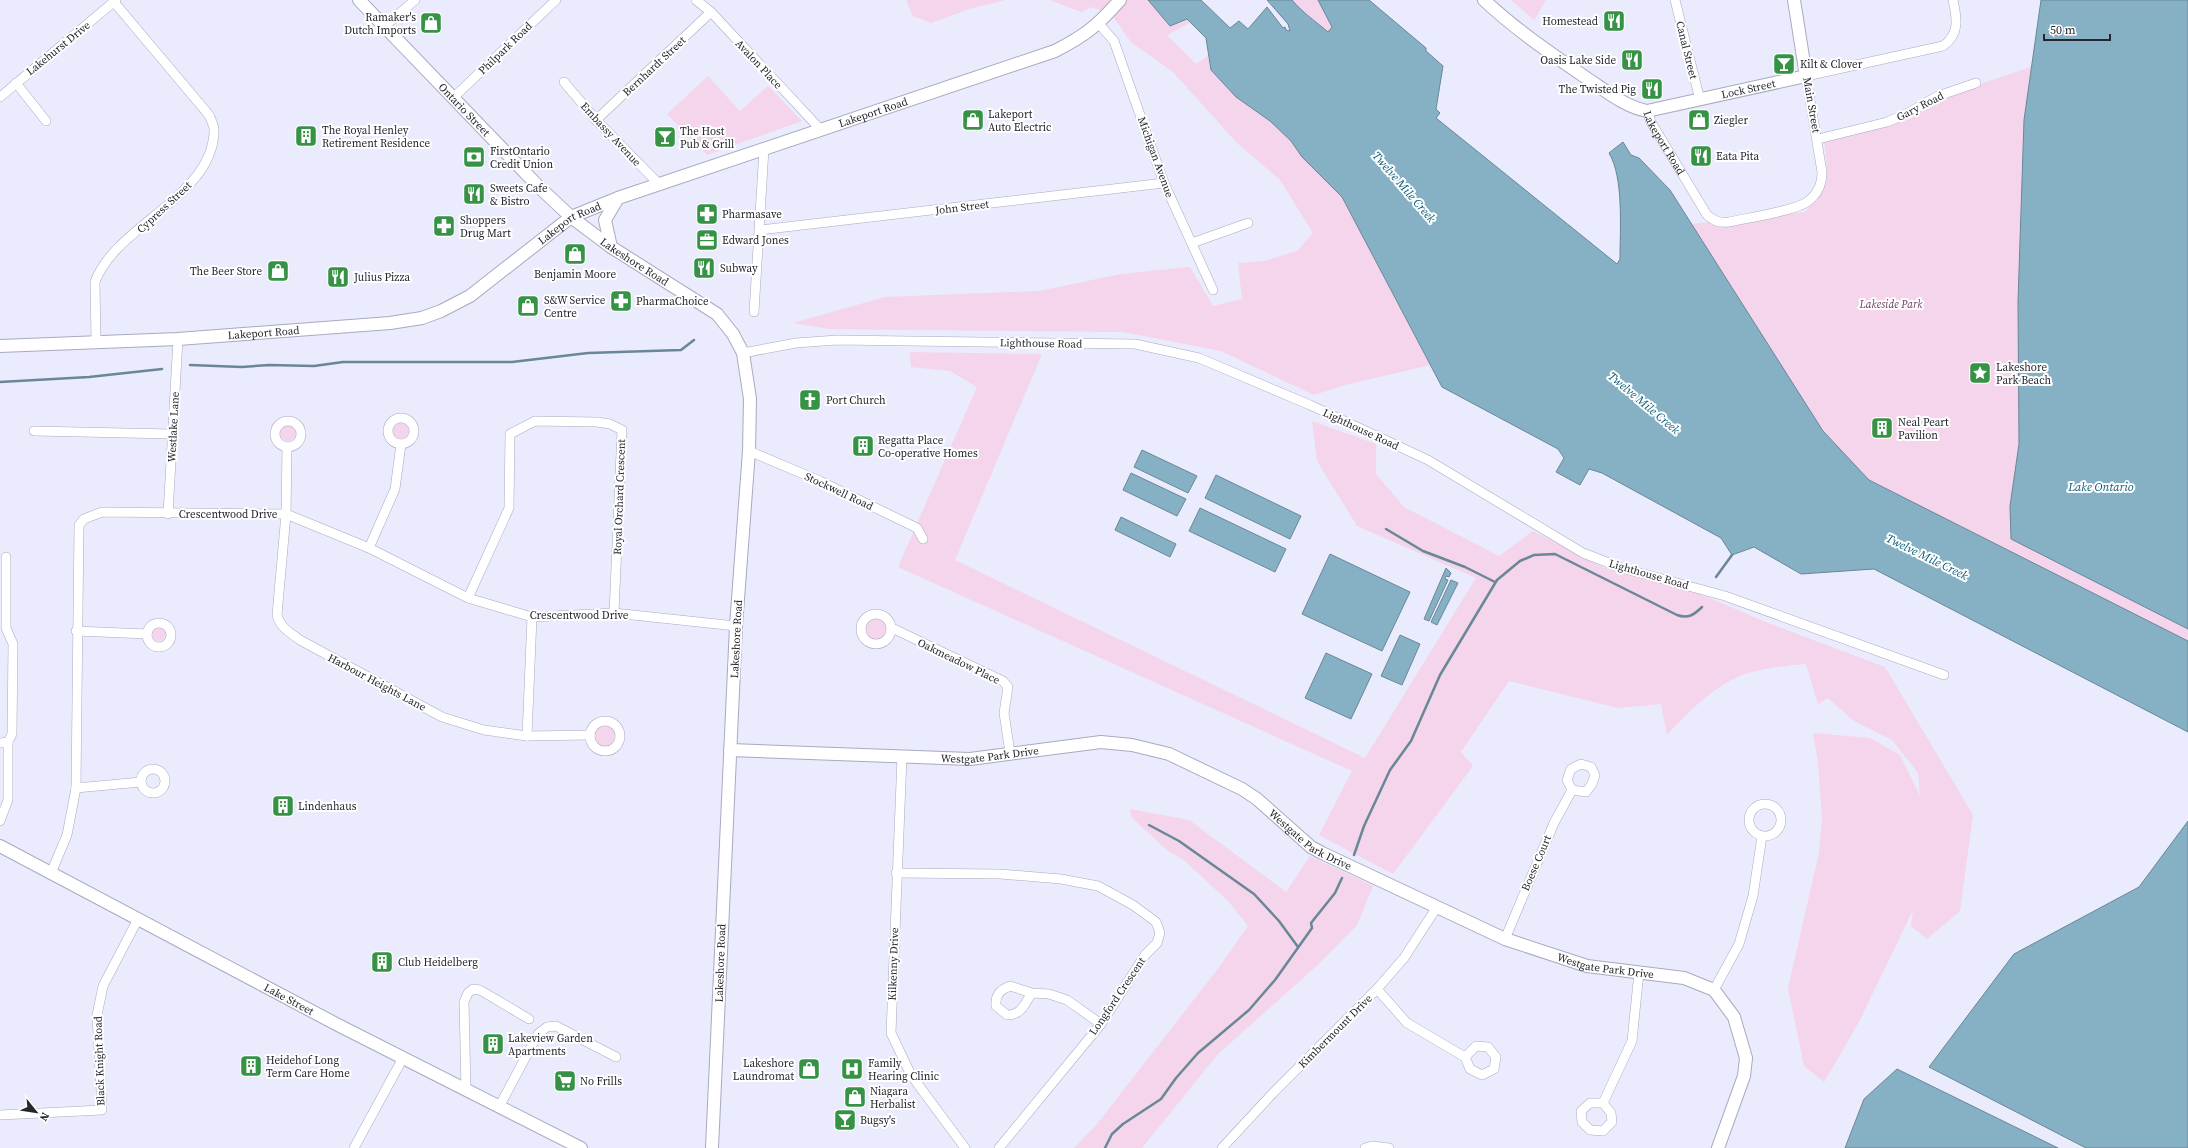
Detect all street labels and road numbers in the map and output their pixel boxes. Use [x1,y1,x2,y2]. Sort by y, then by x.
street label: Lakehurst Drive [23,18,94,79]
street label: Philpark Road [475,18,536,78]
street label: Canal Street [1672,20,1701,81]
street label: Bernhardt Street [619,33,690,100]
street label: Avalon Place [732,36,786,93]
street label: Lock Street [1720,76,1777,102]
street label: Main Street [1799,76,1824,134]
street label: Ontario Street [435,80,494,140]
street label: Gary Road [1894,88,1947,125]
street label: Lakeport Road [837,94,910,131]
street label: Embassy Avenue [577,99,644,170]
street label: Lakeport Road [1639,109,1688,178]
street label: Michigan Avenue [1134,115,1177,200]
street label: Cypress Street [134,178,195,237]
street label: John Street [933,197,990,218]
street label: Lakeport Road [535,198,604,248]
street label: Lakeshore Road [597,234,672,290]
street label: Lakeport Road [227,323,301,343]
street label: Lighthouse Road [1000,335,1083,352]
street label: Westlake Lane [164,391,183,463]
street label: Lighthouse Road [1320,405,1402,454]
street label: Royal Orchard Crescent [610,438,629,555]
street label: Stockwell Road [802,469,876,514]
street label: Crescentwood Drive [179,507,278,522]
street label: Lighthouse Road [1607,556,1691,593]
street label: Lakeshore Road [727,599,746,679]
street label: Crescentwood Drive [530,608,629,623]
street label: Oakmeadow Place [915,635,1003,688]
street label: Harbour Heights Lane [325,650,429,715]
street label: Westgate Park Drive [940,743,1040,767]
street label: Westgate Park Drive [1265,806,1354,874]
street label: Boese Court [1518,833,1555,893]
street label: Lakeshore Road [712,923,729,1003]
street label: Kilkenny Drive [885,927,902,1001]
street label: Westgate Park Drive [1555,950,1655,982]
street label: Longford Crescent [1086,954,1149,1038]
street label: Lake Street [261,980,317,1019]
street label: Kimbermount Drive [1295,991,1376,1072]
street label: Black Knight Road [90,1015,109,1106]

